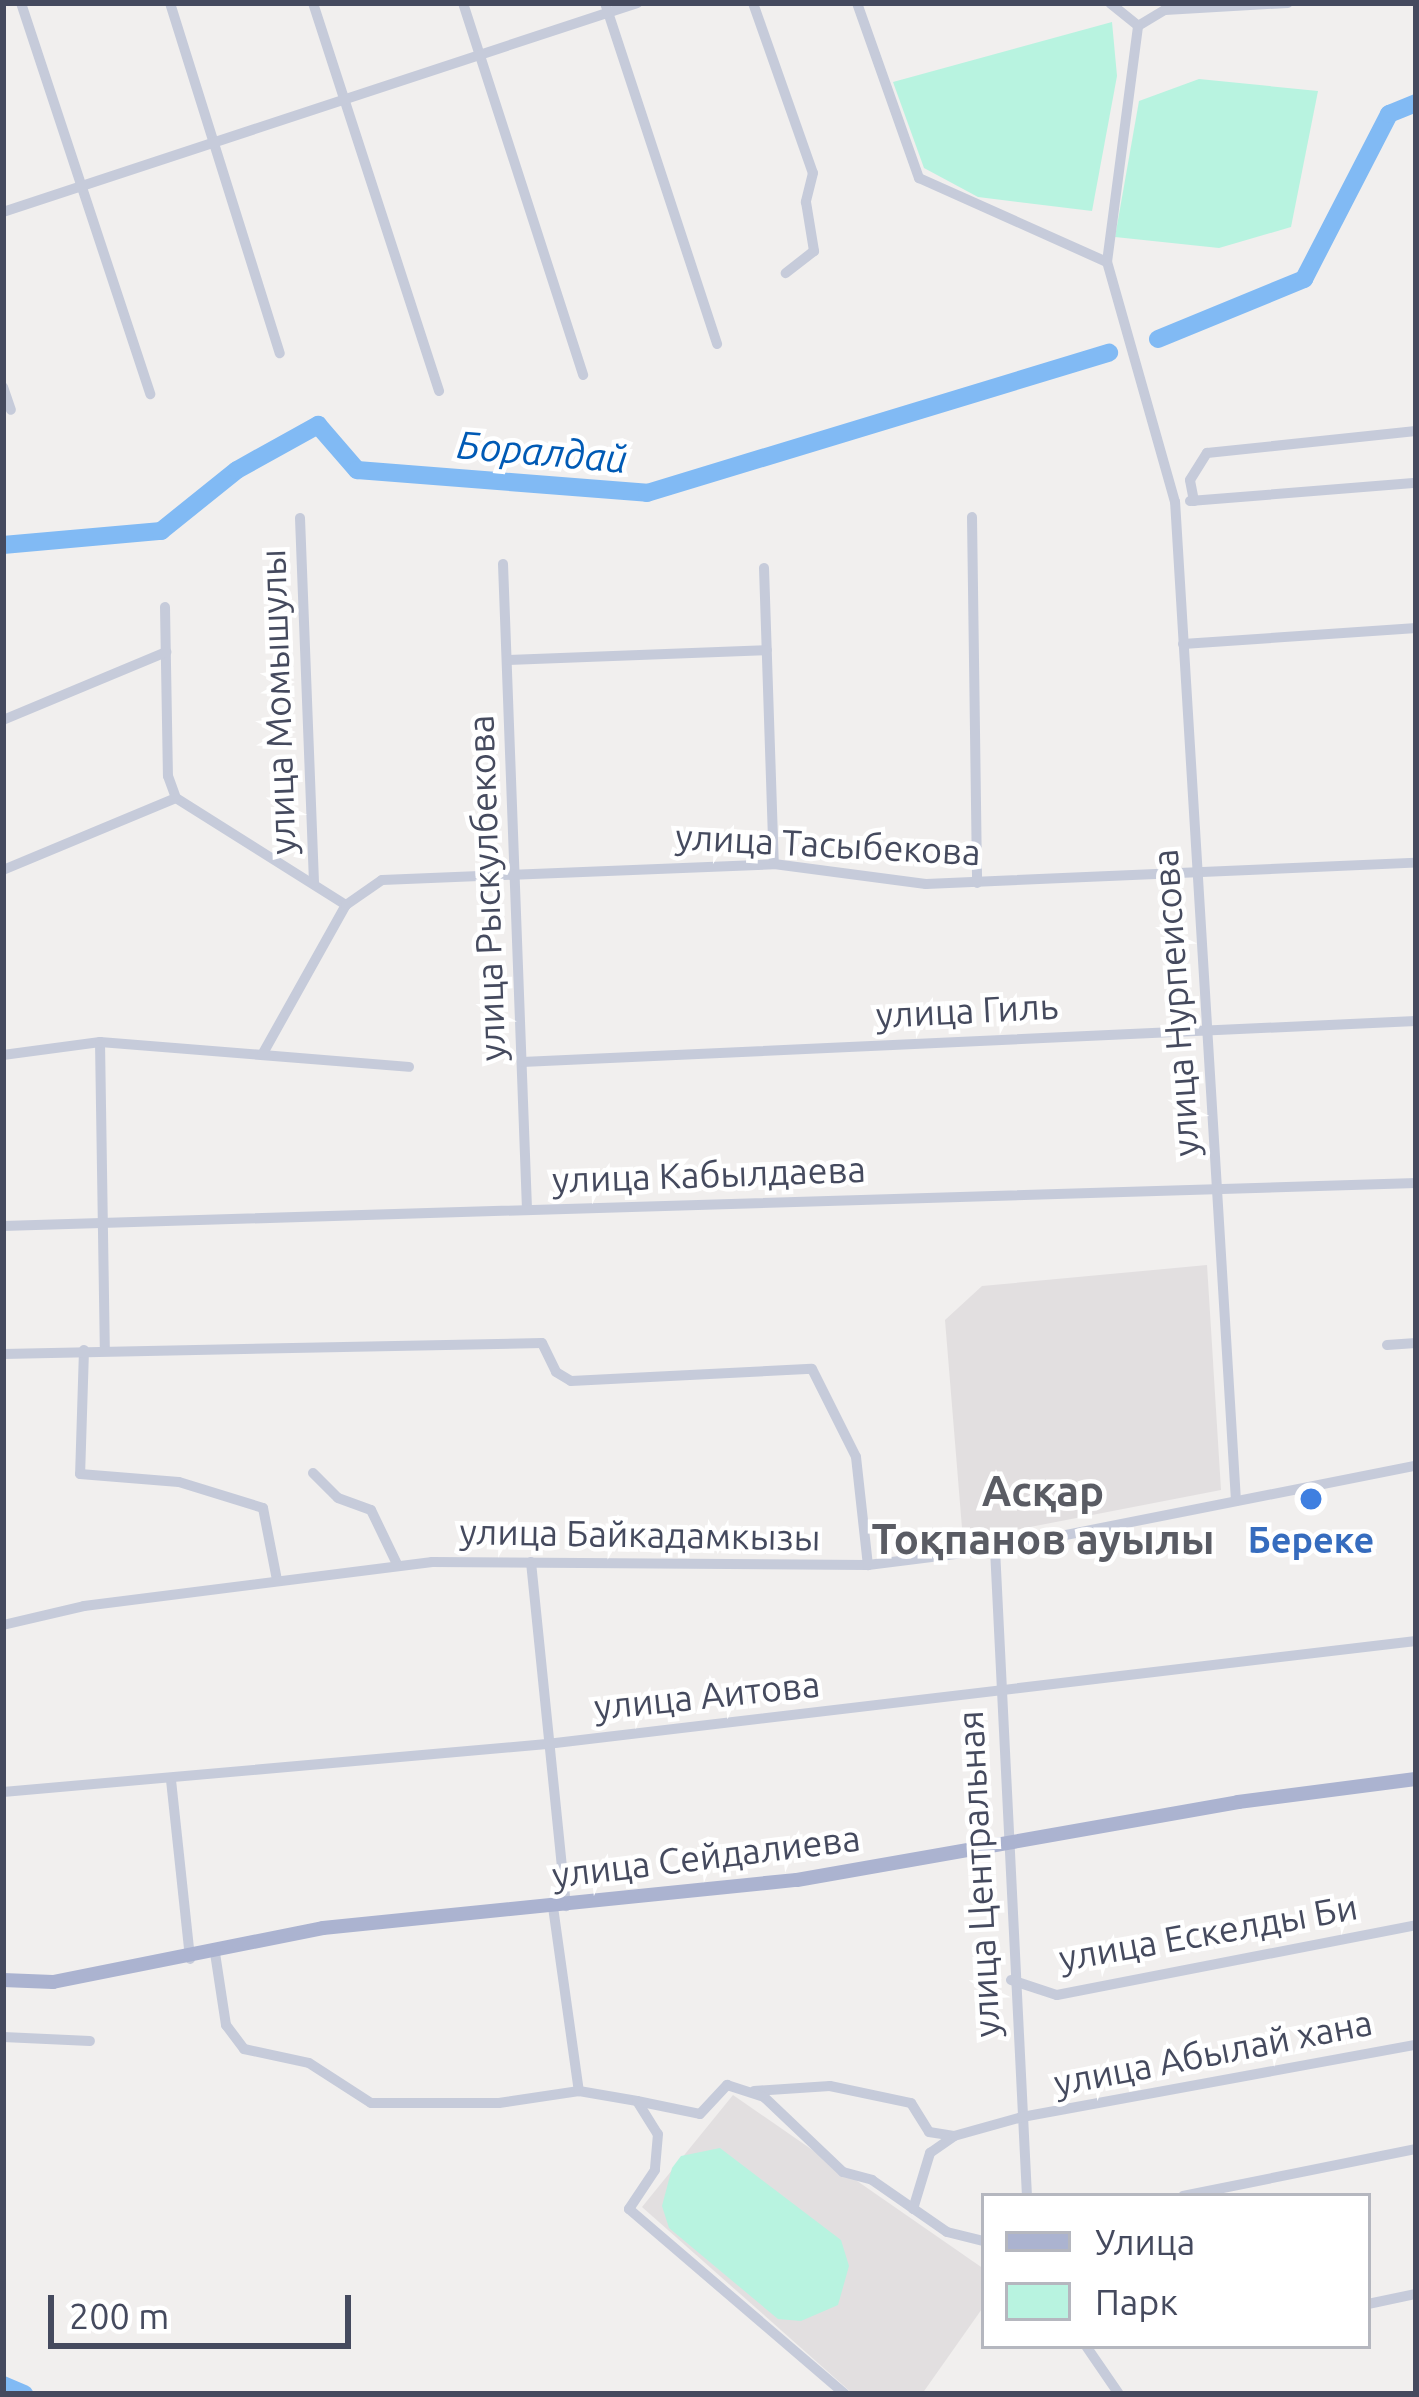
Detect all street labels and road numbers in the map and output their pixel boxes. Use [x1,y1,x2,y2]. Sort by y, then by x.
street label: улица Момышулы [250,548,304,856]
street label: улица Рыскулбекова [458,714,514,1062]
street label: улица Тасыбекова [674,814,982,874]
street label: улица Нурпеисова [1143,848,1207,1158]
street label: улица Гиль [875,984,1059,1036]
street label: улица Кабылдаева [551,1147,867,1201]
street label: улица Байкадамкызы [459,1509,821,1559]
street label: улица Аитова [592,1662,822,1728]
street label: улица Центральная [948,1710,1008,2038]
street label: улица Сейдалиева [549,1816,863,1896]
street label: улица Ескелды Би [1055,1884,1361,1980]
street label: улица Абылай хана [1050,2000,1376,2104]

